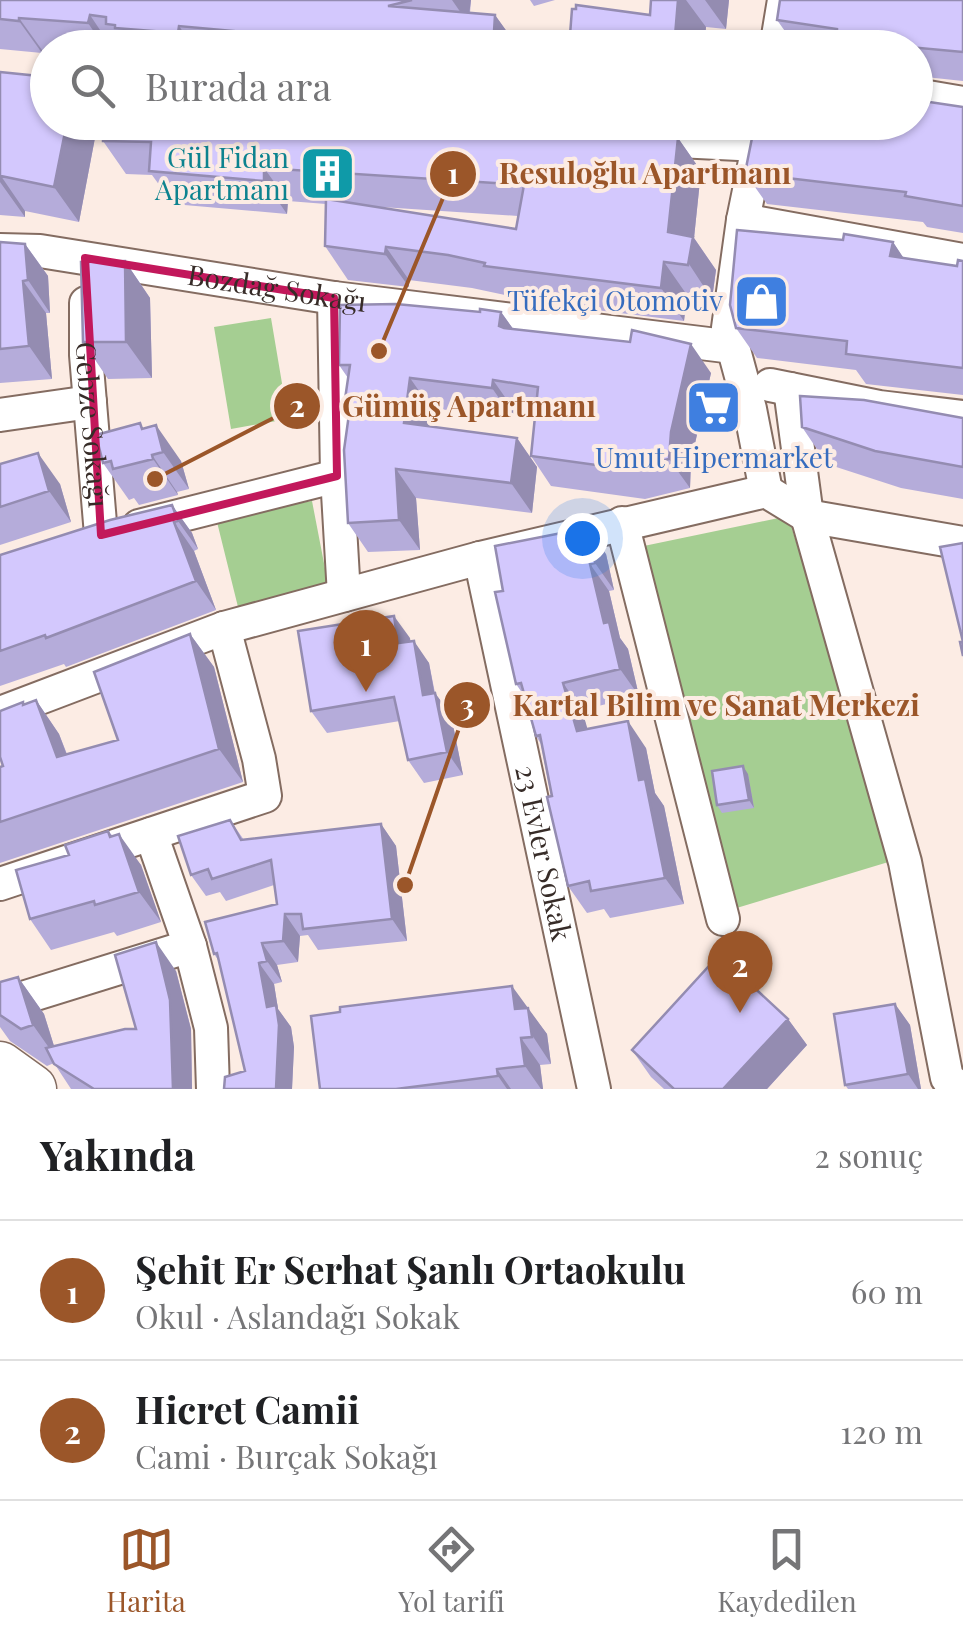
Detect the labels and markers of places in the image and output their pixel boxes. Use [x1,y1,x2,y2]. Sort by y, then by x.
place label: Gül Fidan Apartmanı [154,138,289,207]
building icon: Gül Fidan Apartmanı [298,144,358,204]
callout: Resuloğlu Apartmanı [428,144,812,204]
shop icon: Tüfekçi Otomotiv [732,271,792,331]
place label: Tüfekçi Otomotiv [507,281,723,318]
callout: Gümüş Apartmanı [272,376,617,436]
supermarket icon: Umut Hipermarket [684,377,744,437]
place label: Umut Hipermarket [595,438,834,475]
pin: 1 [334,610,398,692]
callout: Kartal Bilim ve Sanat Merkezi [442,675,940,735]
pin: 2 [708,930,772,1013]

